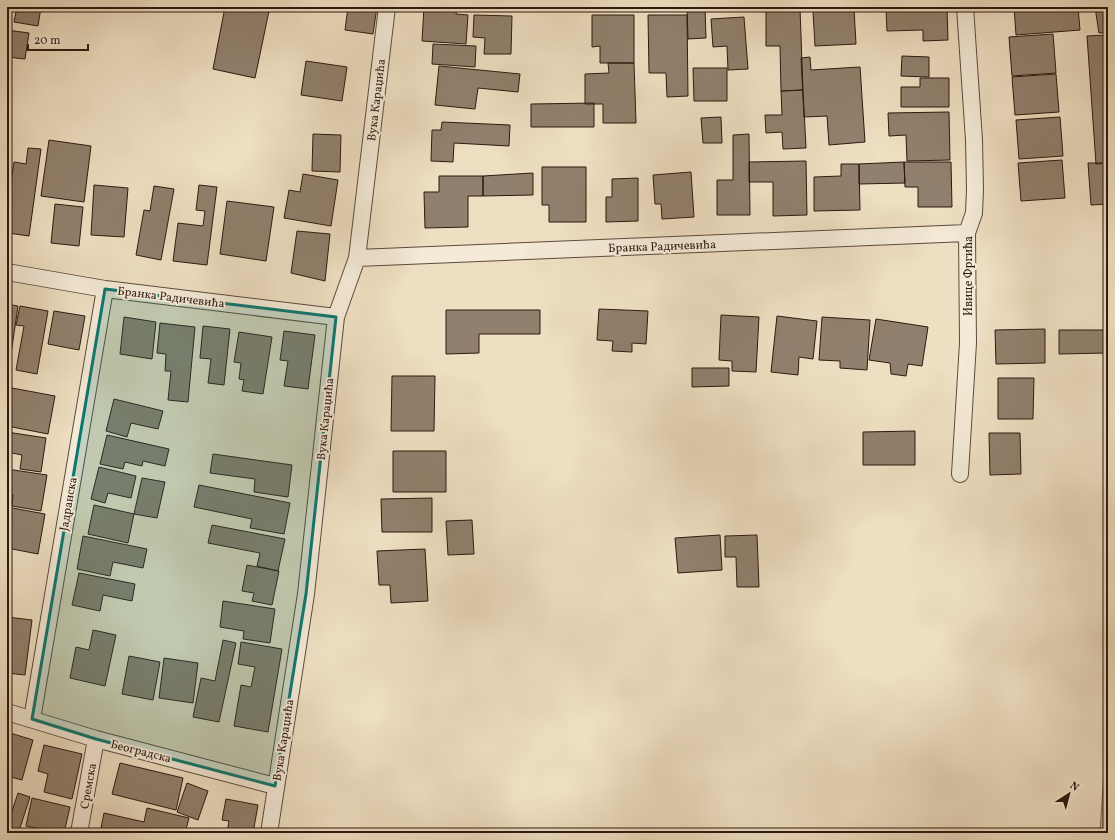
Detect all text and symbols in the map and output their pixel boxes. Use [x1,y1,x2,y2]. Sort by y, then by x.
scale bar [28,26,88,52]
text: 20 m [34,33,61,49]
street label: Вука Караџића [364,58,390,142]
street label: Ивице Фргића [961,236,977,316]
street label: Бранка Радичевића [608,237,716,257]
street label: Бранка Радичевића [116,283,225,313]
street label: Вука Караџића [314,377,338,461]
street label: Јадранска [56,476,82,532]
street label: Вука Караџића [270,698,298,782]
street label: Београдска [109,737,173,767]
street label: Сремска [77,762,101,810]
north arrow [1049,774,1089,814]
text: N [1066,779,1082,796]

